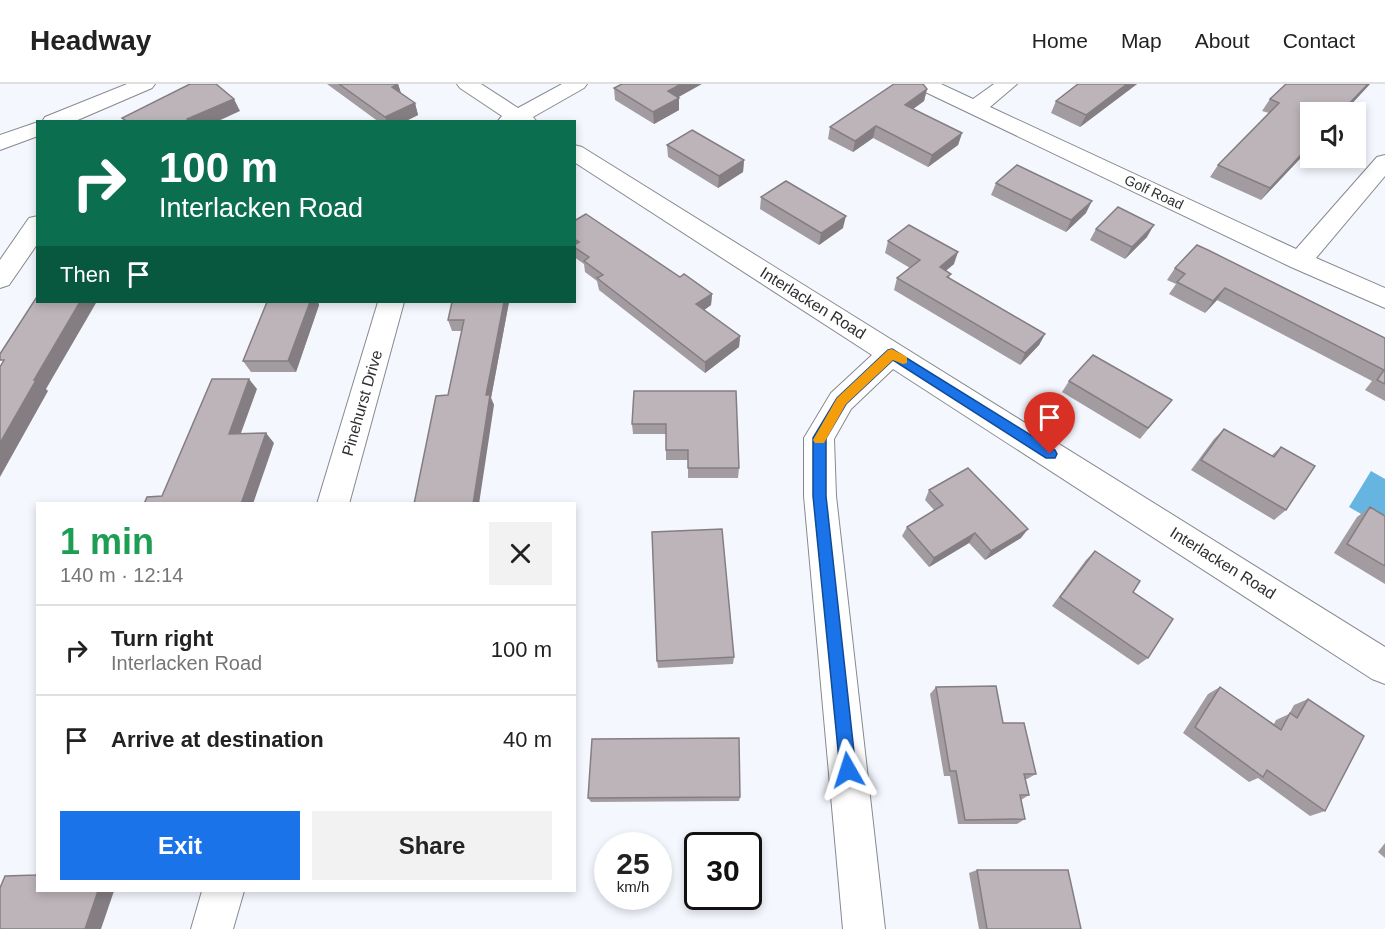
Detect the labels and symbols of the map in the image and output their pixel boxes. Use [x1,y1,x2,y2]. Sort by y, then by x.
street label: Golf Road [1122,171,1186,213]
street label: Interlacken Road [757,264,869,342]
street label: Pinehurst Drive [339,348,385,458]
pin [1024,392,1075,454]
street label: Interlacken Road [1167,524,1279,602]
position arrow [816,738,880,802]
speed limit sign: 30 [684,832,762,910]

